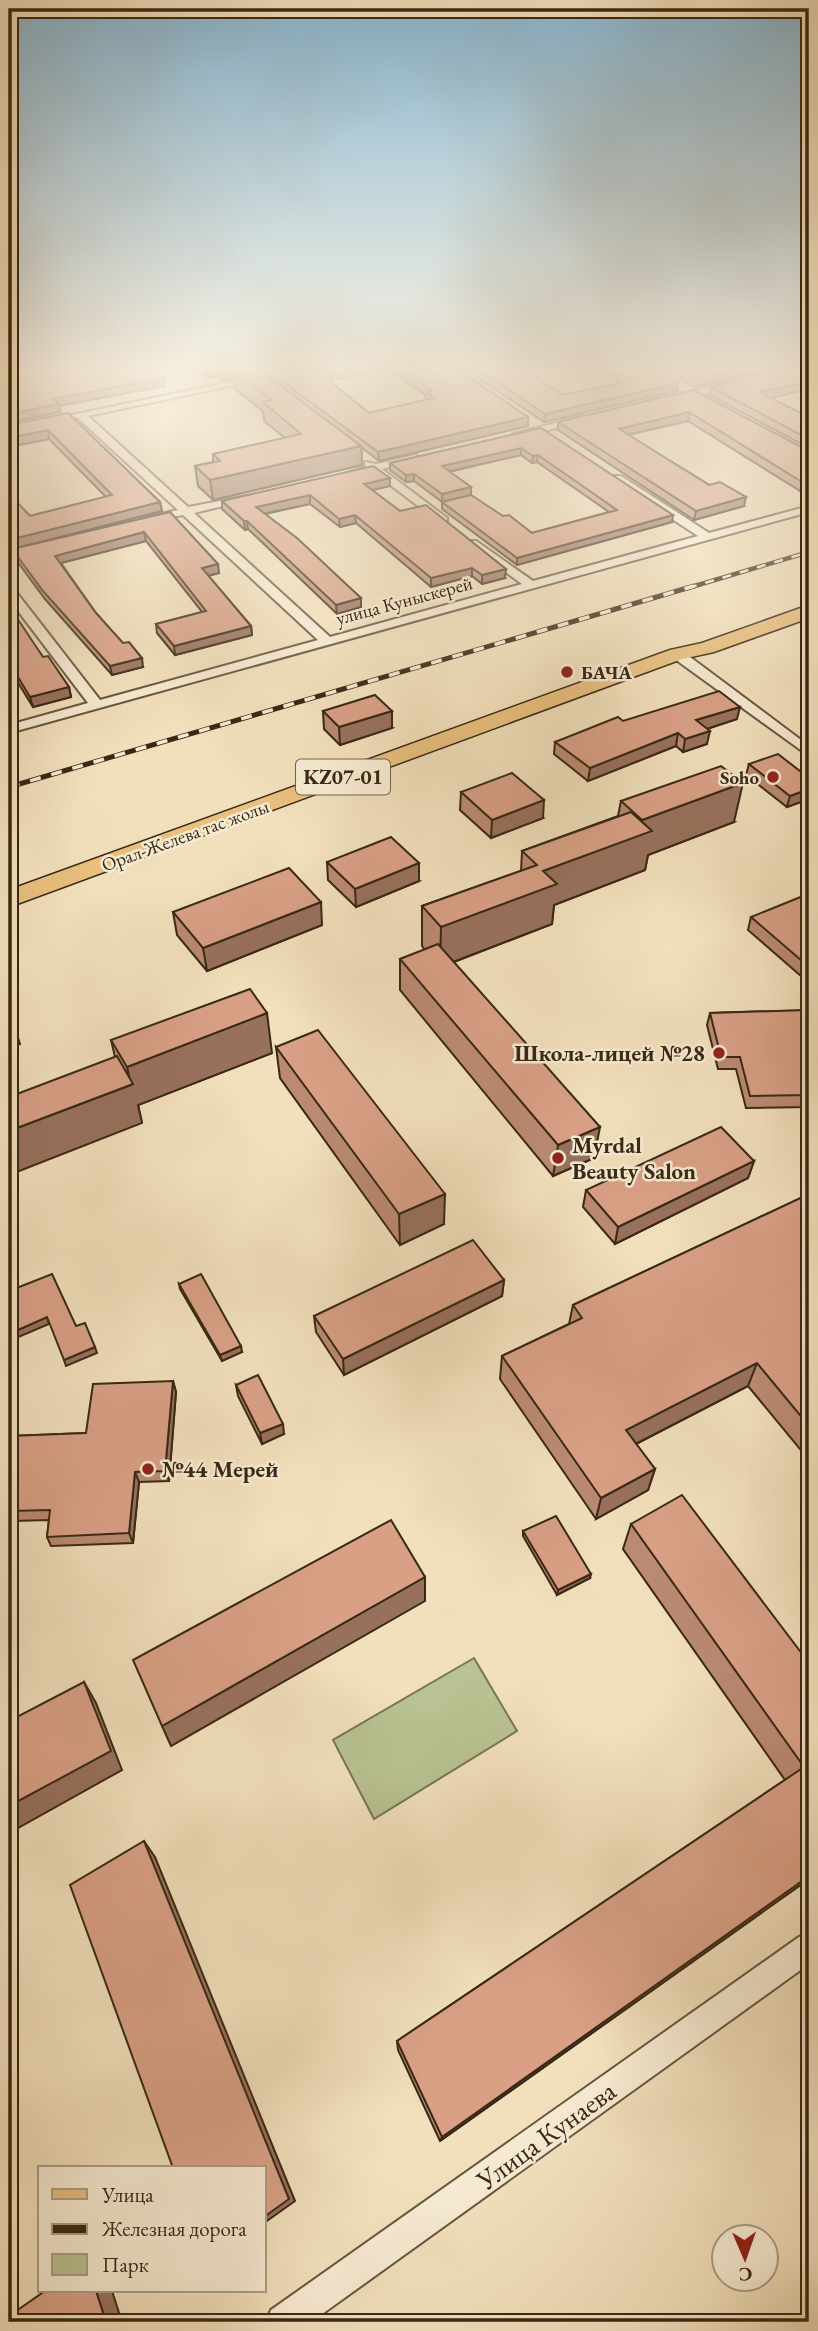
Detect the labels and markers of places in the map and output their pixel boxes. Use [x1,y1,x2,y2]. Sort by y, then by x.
place label: БАЧА [581,660,632,685]
marker: БАЧА [559,664,575,680]
place label: Soho [720,765,759,790]
marker: Soho [765,769,781,785]
place label: Школа-лицей №28 [514,1038,705,1068]
marker: Школа-лицей №28 [711,1045,727,1061]
place label: Myrdal Beauty Salon [572,1130,696,1186]
marker: Myrdal Beauty Salon [550,1150,566,1166]
place label: №44 Мерей [162,1454,279,1484]
marker: №44 Мерей [140,1461,156,1477]

